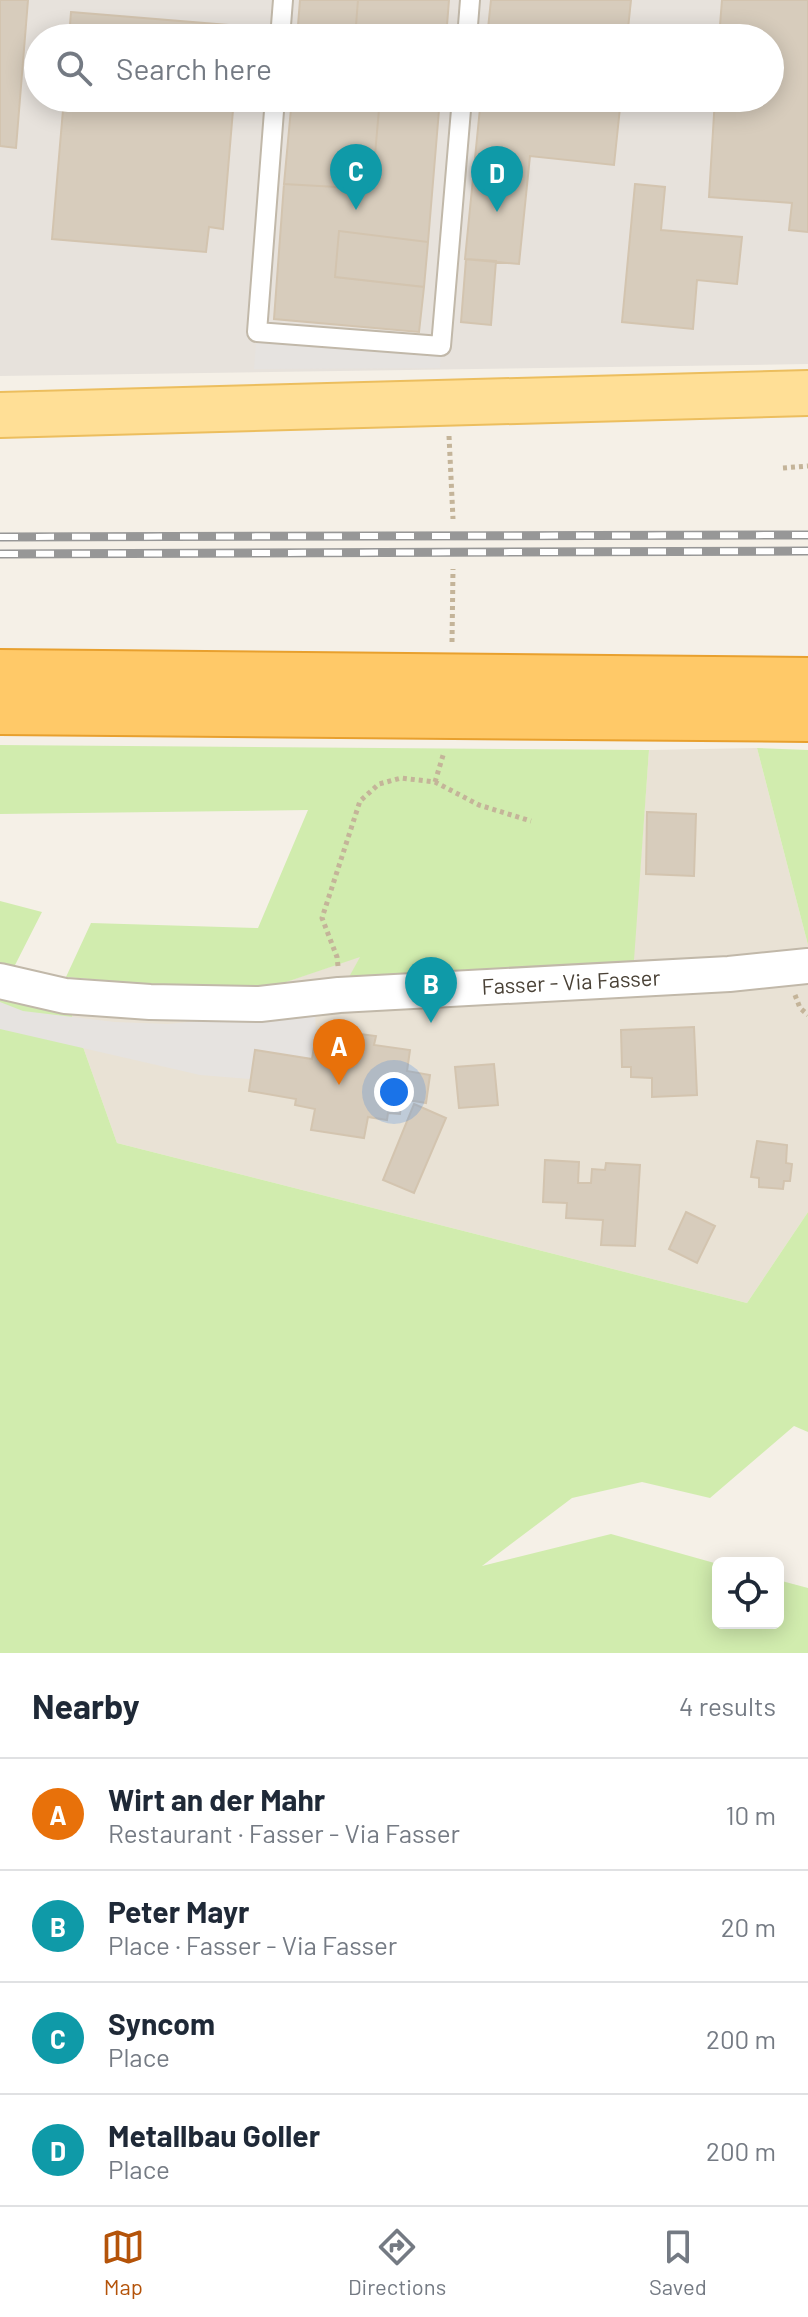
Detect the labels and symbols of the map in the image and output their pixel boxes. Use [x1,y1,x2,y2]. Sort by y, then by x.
pin: C [330,144,382,210]
pin: D [471,146,523,212]
pin: B [405,957,457,1023]
street label: Fasser - Via Fasser [481,963,661,999]
pin: A [313,1019,365,1085]
your location [374,1072,414,1112]

